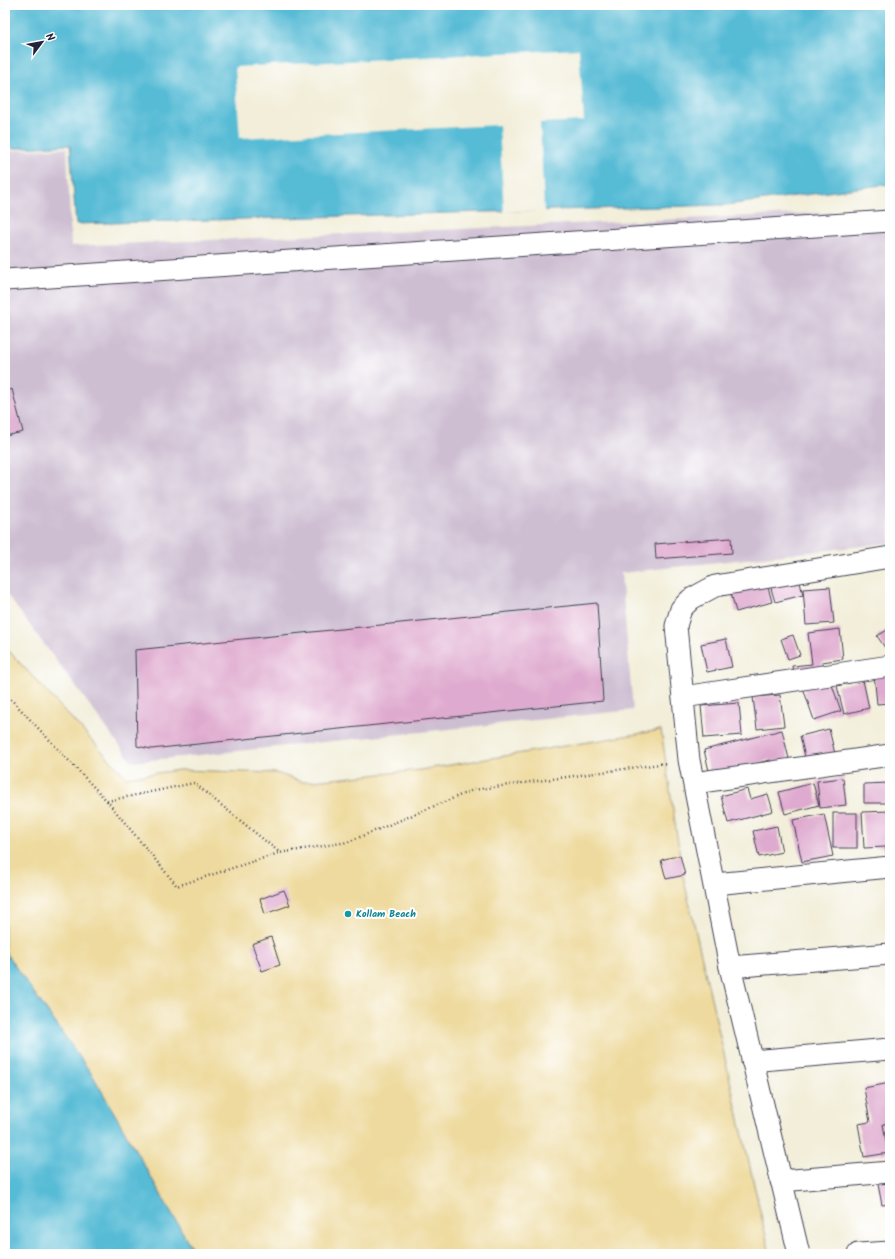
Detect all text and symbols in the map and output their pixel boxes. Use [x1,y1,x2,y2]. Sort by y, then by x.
north arrow [22,22,62,62]
text: N [40,30,59,45]
place label: Kollam Beach [356,906,416,922]
marker: Kollam Beach [343,909,353,919]

